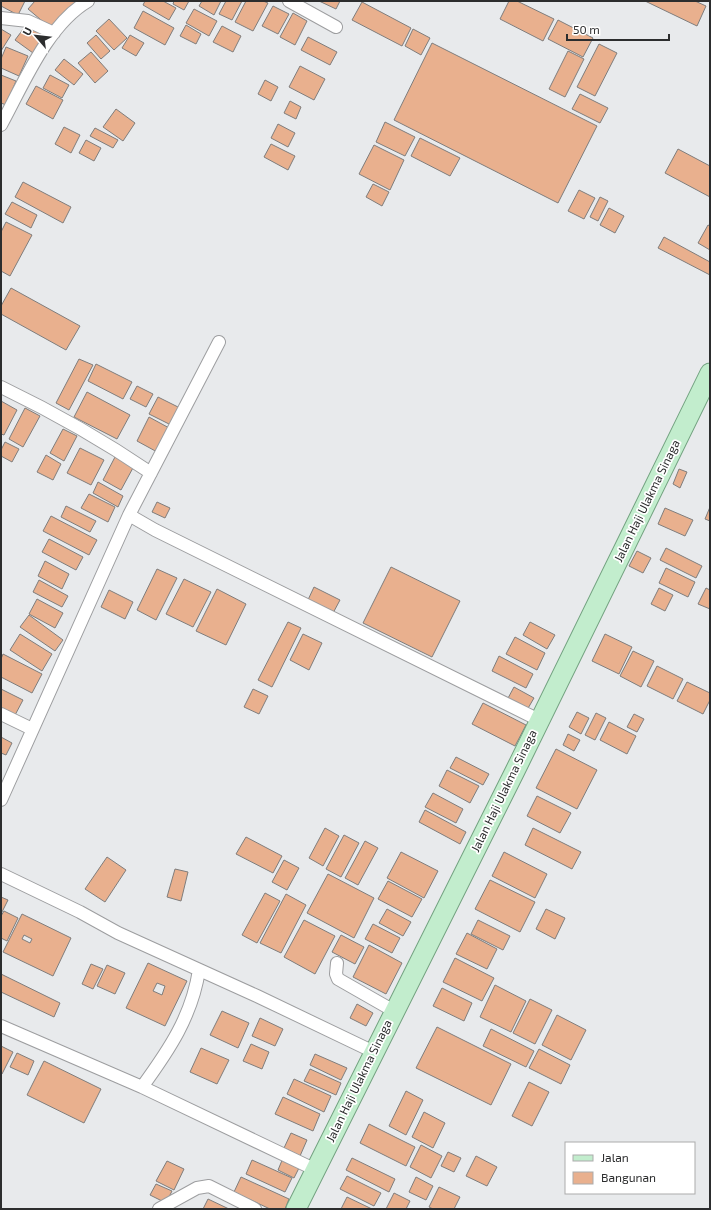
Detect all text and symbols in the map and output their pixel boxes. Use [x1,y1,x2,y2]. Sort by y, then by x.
north arrow [16,16,56,56]
scale bar [567,16,669,42]
text: 50 m [573,22,600,36]
text: U [19,25,34,37]
street label: Jalan Haji Ulakma Sinaga [610,437,683,564]
street label: Jalan Haji Ulakma Sinaga [467,727,540,854]
street label: Jalan Haji Ulakma Sinaga [322,1017,395,1144]
legend [565,1142,695,1194]
text: Jalan [601,1150,629,1164]
text: Bangunan [601,1170,656,1184]

